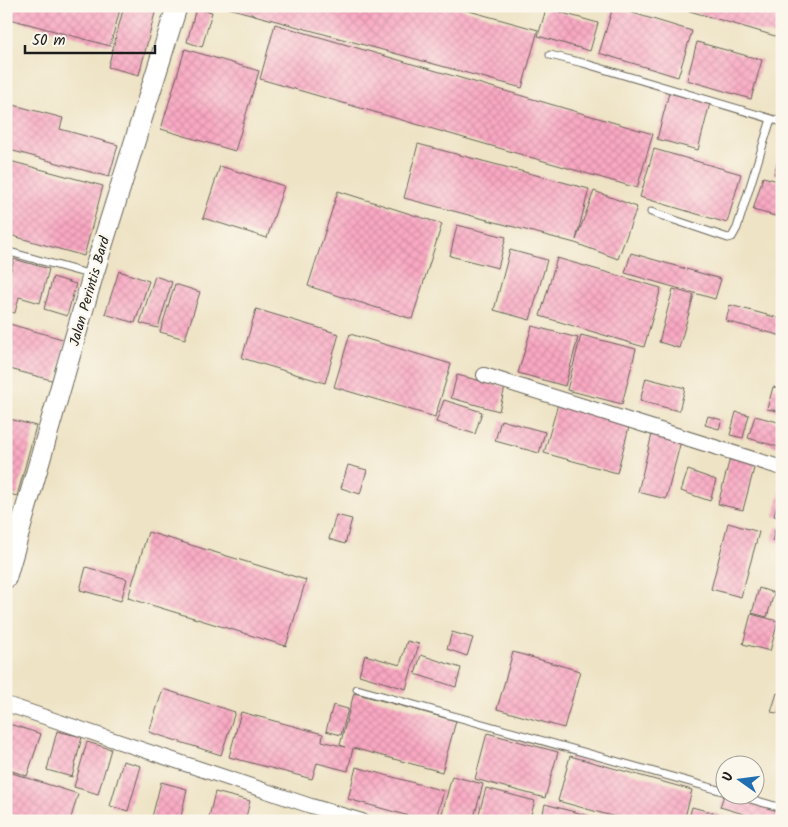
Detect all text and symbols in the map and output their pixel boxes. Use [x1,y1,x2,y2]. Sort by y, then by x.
scale bar [25,22,155,54]
text: 50 m [32,29,66,53]
street label: Jalan Perintis Bard [64,233,116,349]
north arrow [716,754,766,804]
text: U [717,770,740,784]

